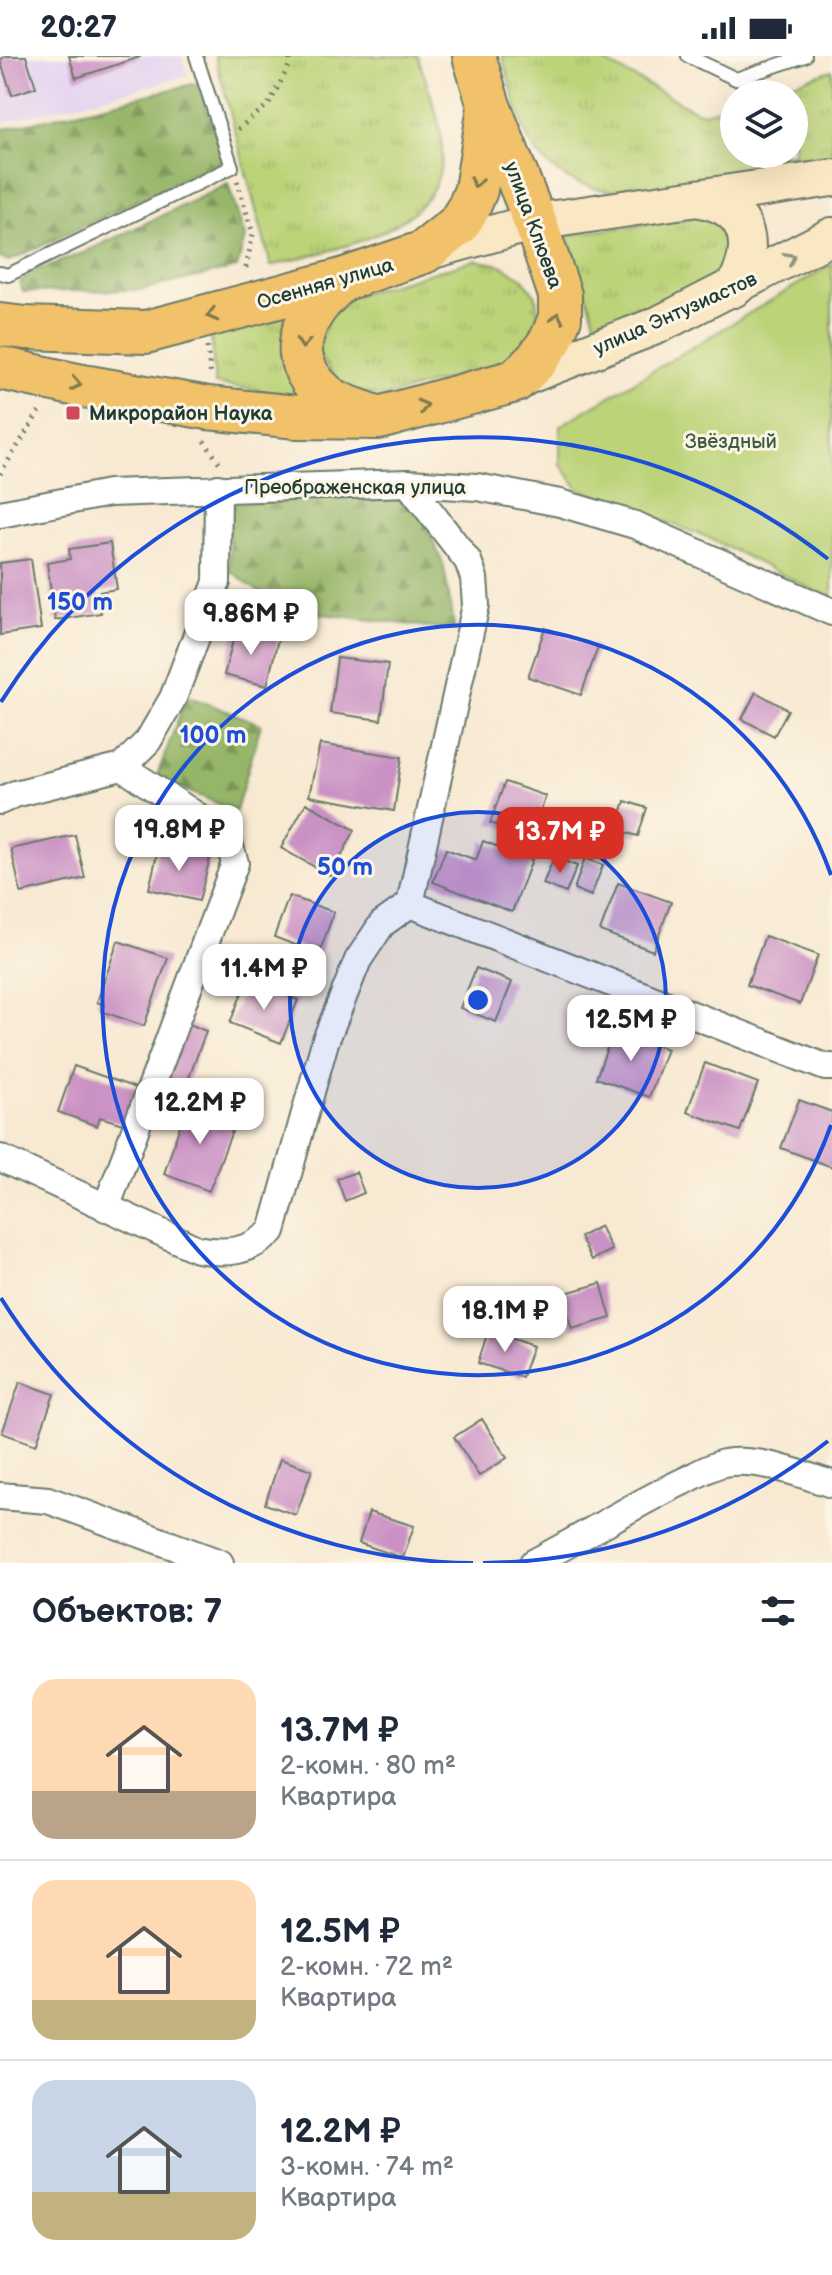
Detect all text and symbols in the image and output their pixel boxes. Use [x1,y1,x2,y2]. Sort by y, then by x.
text: 20:27 [40,10,117,46]
map controls [720,80,808,168]
button: layers [720,80,808,168]
street label: улица Клюева [499,159,567,292]
one-way arrow [468,175,485,189]
street label: Осенняя улица [254,253,396,315]
one-way arrow [782,253,797,268]
street label: улица Энтузиастов [590,267,761,361]
one-way arrow [206,305,220,322]
one-way arrow [548,311,565,325]
one-way arrow [295,337,312,350]
one-way arrow [69,375,83,392]
one-way arrow [416,398,430,415]
place label: Микрорайон Наука [89,402,273,426]
marker: Микрорайон Наука [64,404,82,422]
park label: Звёздный [685,430,777,454]
street label: Преображенская улица [244,476,466,500]
text: 150 m [47,588,113,617]
pin: 9.86M ₽ [177,589,325,657]
text: 9.86M ₽ [203,599,299,630]
text: 100 m [180,721,246,750]
pin: 19.8M ₽ [105,805,253,873]
pin: 13.7M ₽ [486,807,634,875]
text: 19.8M ₽ [133,815,225,846]
text: 13.7M ₽ [515,817,605,848]
text: 50 m [317,853,373,882]
pin: 11.4M ₽ [190,944,338,1012]
text: 11.4M ₽ [220,954,308,985]
centre of rings [464,986,492,1014]
pin: 12.5M ₽ [557,995,705,1063]
text: 12.5M ₽ [585,1005,677,1036]
pin: 12.2M ₽ [126,1078,274,1146]
text: 12.2M ₽ [154,1088,246,1119]
pin: 18.1M ₽ [431,1286,579,1354]
text: 18.1M ₽ [461,1296,549,1327]
icon: filters [756,1589,800,1633]
text: Объектов: 7 [32,1591,222,1632]
text: 13.7M ₽ [280,1710,399,1751]
icon: home [96,1711,192,1807]
text: 2-комн. · 80 m² [280,1751,456,1782]
text: Квартира [280,1782,397,1813]
text: 12.5M ₽ [280,1911,400,1952]
icon: home [96,1912,192,2008]
text: 2-комн. · 72 m² [280,1952,453,1983]
text: Квартира [280,1983,397,2014]
text: 12.2M ₽ [280,2111,401,2152]
icon: home [96,2112,192,2208]
text: 3-комн. · 74 m² [280,2152,454,2183]
text: Квартира [280,2183,397,2214]

